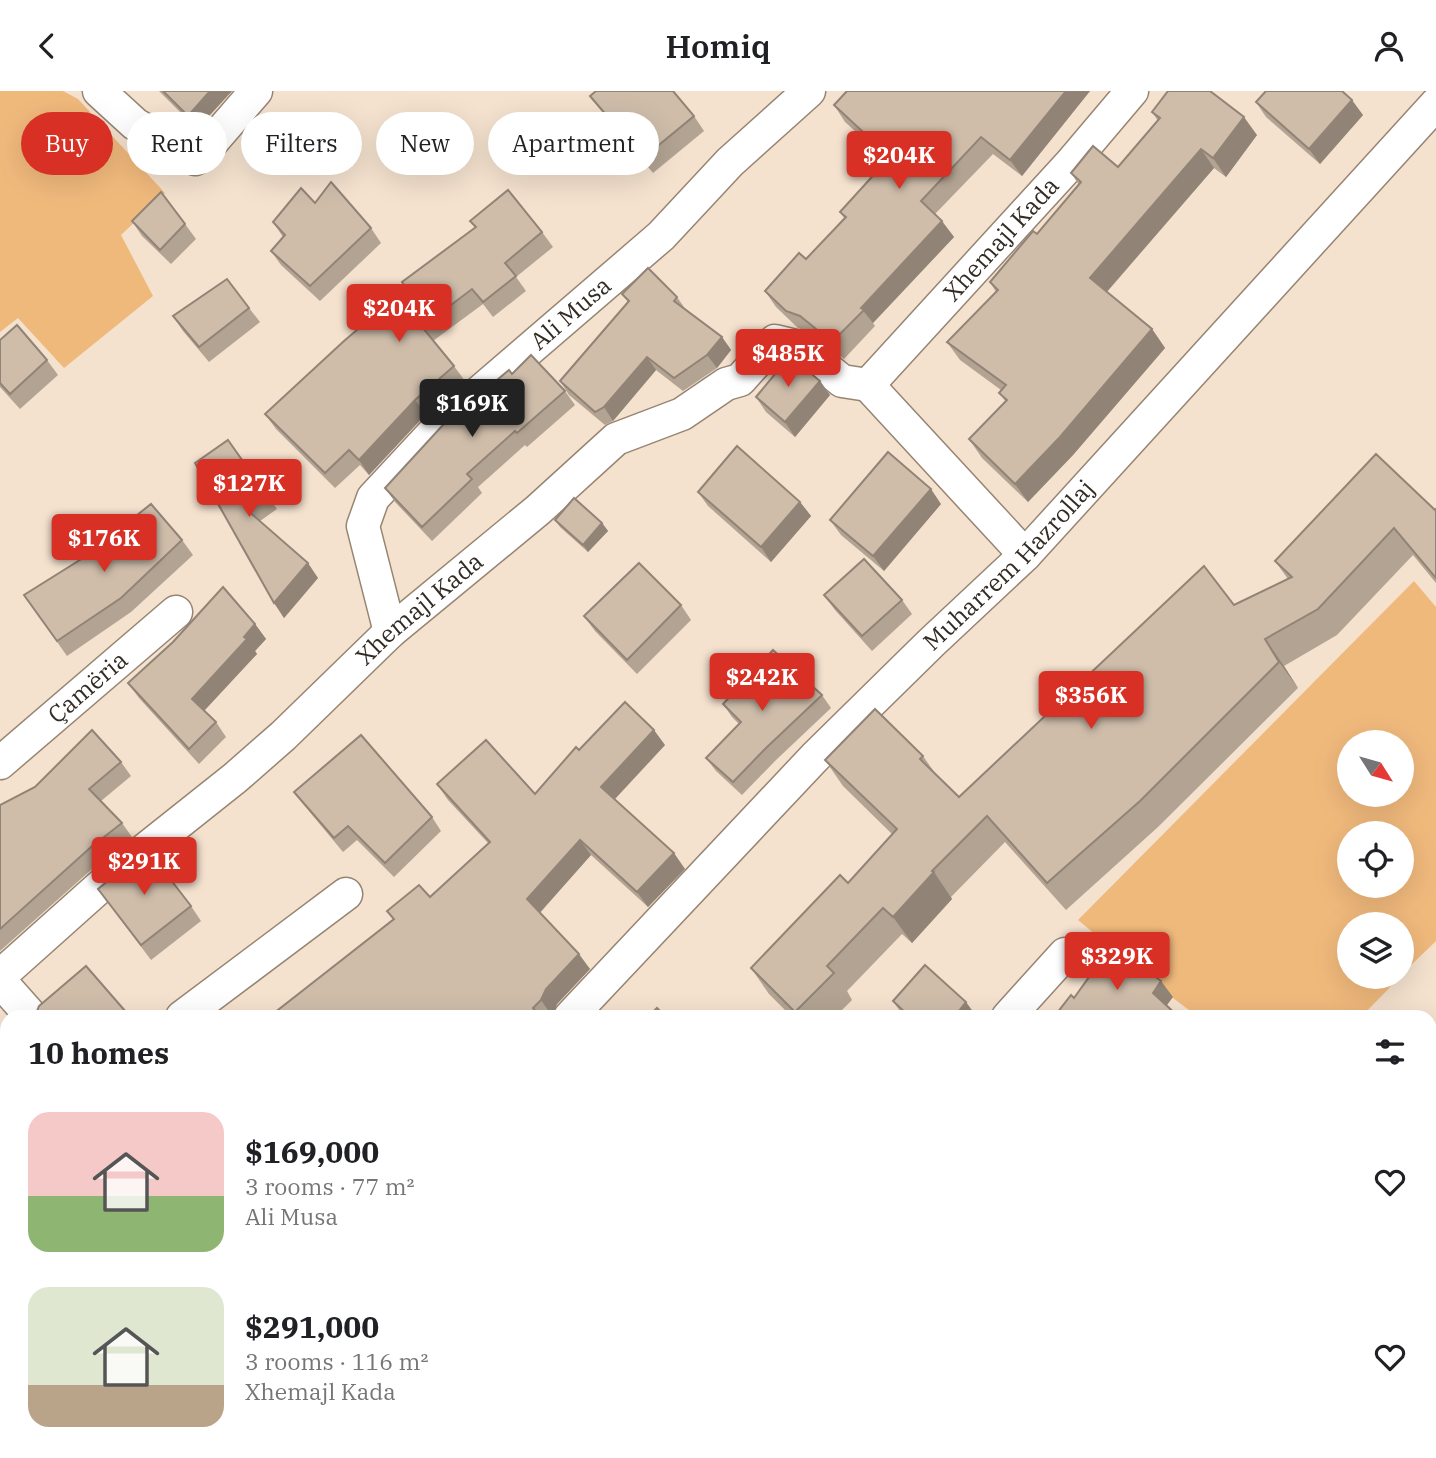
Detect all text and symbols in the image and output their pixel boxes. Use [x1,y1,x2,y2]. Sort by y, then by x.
text: Homiq [665,25,771,67]
icon: back [28,27,66,65]
icon: person [1370,27,1408,65]
chip: Buy [21,112,113,175]
chip: Rent [127,112,227,175]
chip: Filters [241,112,362,175]
chip: New [376,112,474,175]
chip: Apartment [488,112,659,175]
pin: $204K [850,132,948,191]
text: $204K [863,139,935,169]
street label: Xhemajl Kada [936,170,1066,307]
street label: Ali Musa [523,269,617,357]
pin: $204K [350,285,448,344]
text: $204K [363,292,435,322]
pin: $485K [739,329,837,389]
text: $485K [752,337,824,367]
pin: $169K [423,379,521,439]
text: $169K [436,387,508,417]
pin: $127K [200,459,298,519]
text: $127K [213,467,285,497]
street label: Muharrem Hazrollaj [916,472,1101,657]
pin: $176K [55,515,153,574]
text: $176K [68,522,140,552]
street label: Xhemajl Kada [349,545,489,671]
street label: Çamëria [41,643,134,730]
pin: $242K [713,653,811,713]
text: $242K [726,661,798,691]
pin: $356K [1042,671,1140,731]
text: $356K [1055,679,1127,709]
north arrow [1337,730,1414,807]
map controls [1337,730,1414,989]
button: locate [1337,821,1414,898]
pin: $291K [95,837,193,897]
text: $291K [108,845,180,875]
button: layers [1337,912,1414,989]
pin: $329K [1068,933,1166,992]
text: $329K [1081,940,1153,970]
text: 10 homes [28,1033,169,1072]
icon: filters [1371,1033,1409,1071]
text: $169,000 [245,1132,379,1171]
icon: home [84,1140,168,1224]
icon: heart [1371,1163,1409,1201]
text: 3 rooms · 77 m² [245,1171,415,1201]
text: Ali Musa [245,1201,338,1231]
text: $291,000 [245,1307,379,1346]
icon: home [84,1315,168,1399]
icon: heart [1371,1338,1409,1376]
text: 3 rooms · 116 m² [245,1346,428,1376]
text: Xhemajl Kada [245,1376,396,1406]

